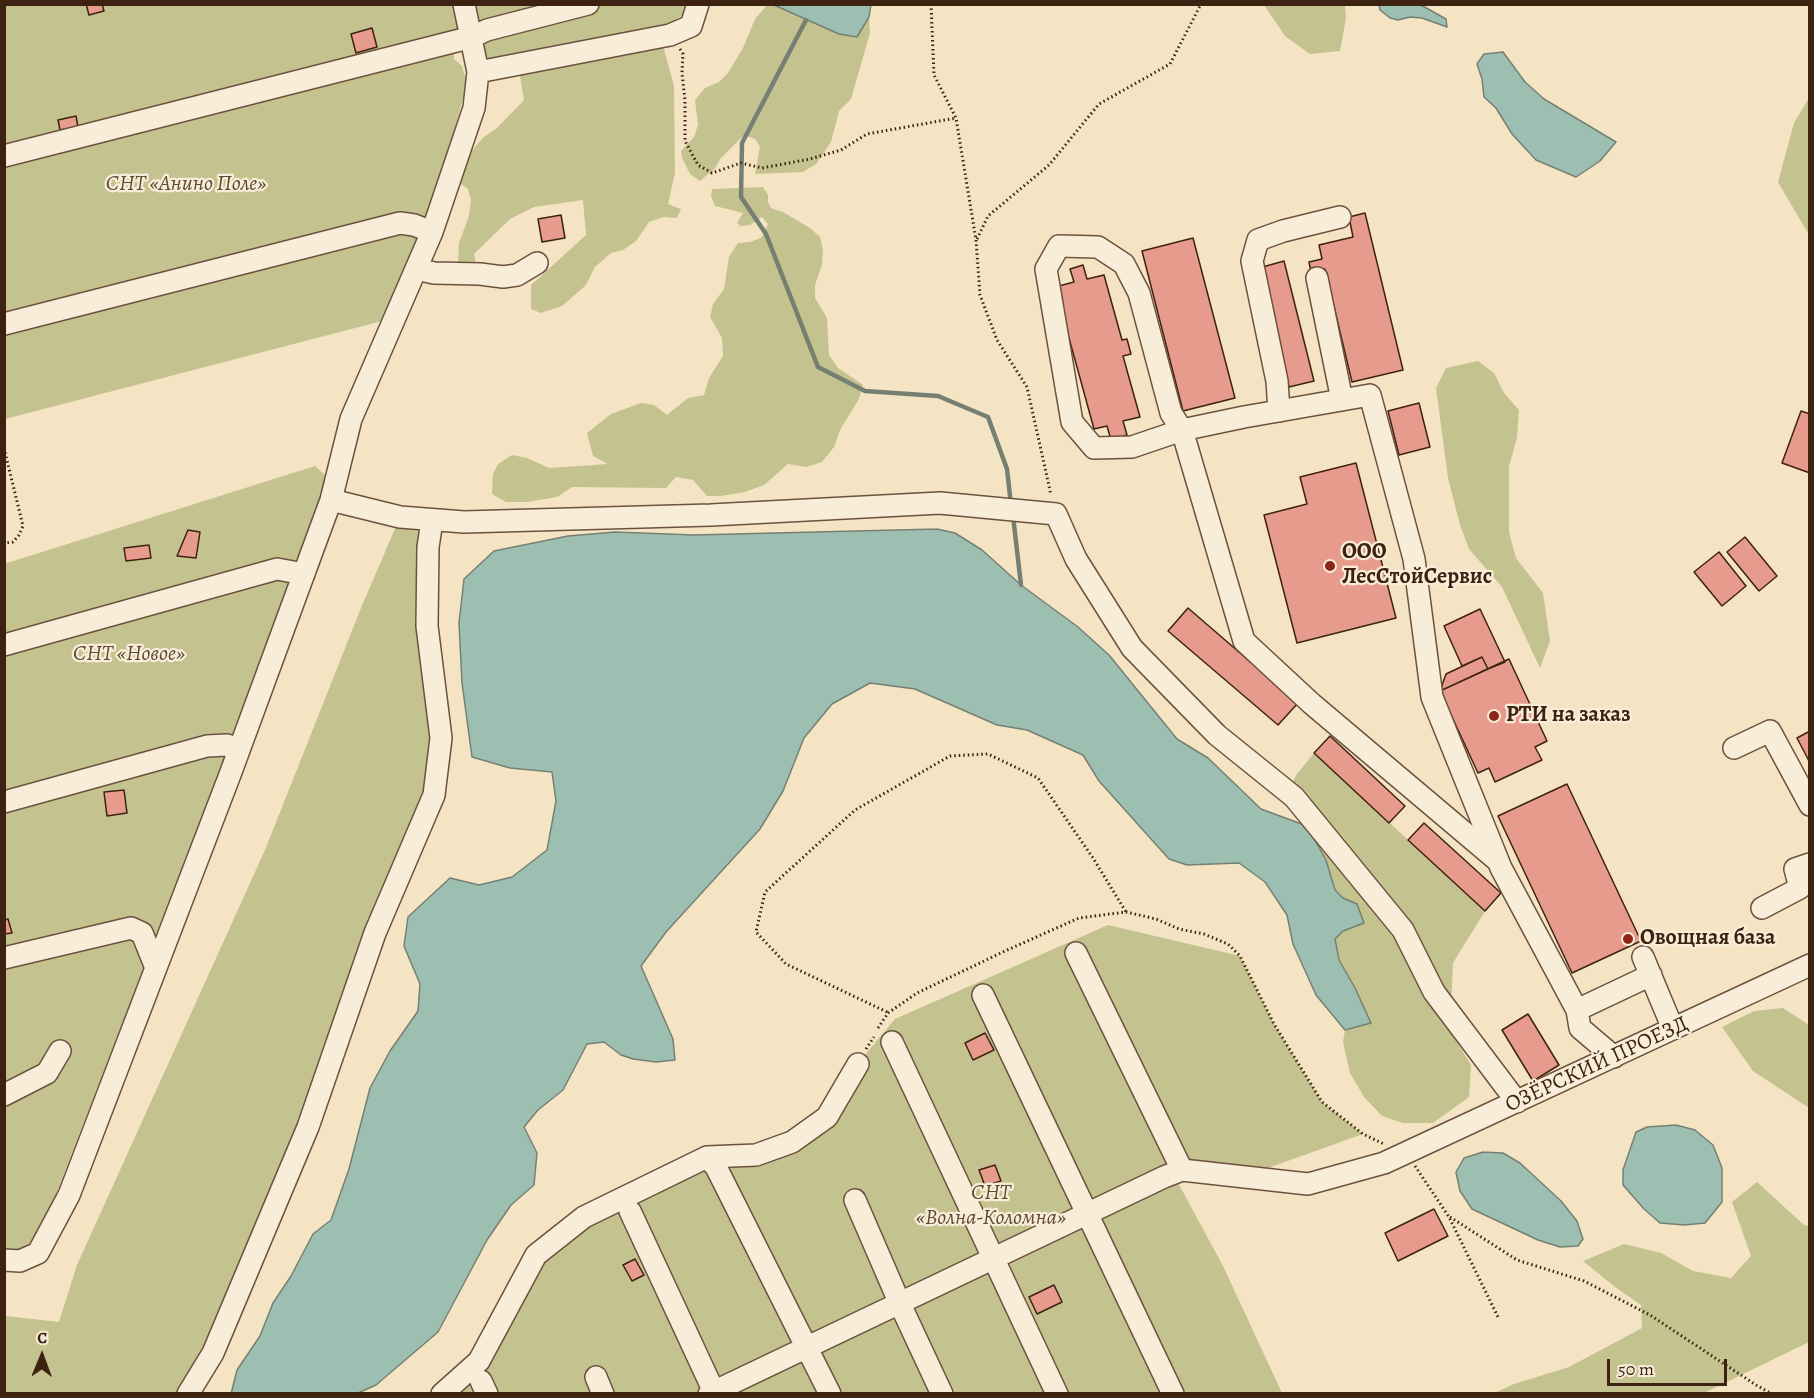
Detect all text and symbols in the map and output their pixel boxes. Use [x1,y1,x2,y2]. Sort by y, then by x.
park label: СНТ «Анино Поле» [106,172,266,198]
place label: ООО ЛесСтойСервис [1342,540,1492,592]
marker: ООО ЛесСтойСервис [1323,559,1337,573]
park label: СНТ «Новое» [73,642,185,668]
place label: РТИ на заказ [1506,703,1630,729]
marker: РТИ на заказ [1487,709,1501,723]
place label: Овощная база [1640,926,1775,952]
marker: Овощная база [1621,932,1635,946]
street label: ОЗЁРСКИЙ ПРОЕЗД [1501,1011,1693,1119]
park label: СНТ «Волна-Коломна» [916,1181,1066,1232]
north arrow [12,1326,72,1386]
text: С [37,1327,47,1349]
scale bar [1610,1347,1730,1385]
text: 50 m [1618,1357,1654,1381]

